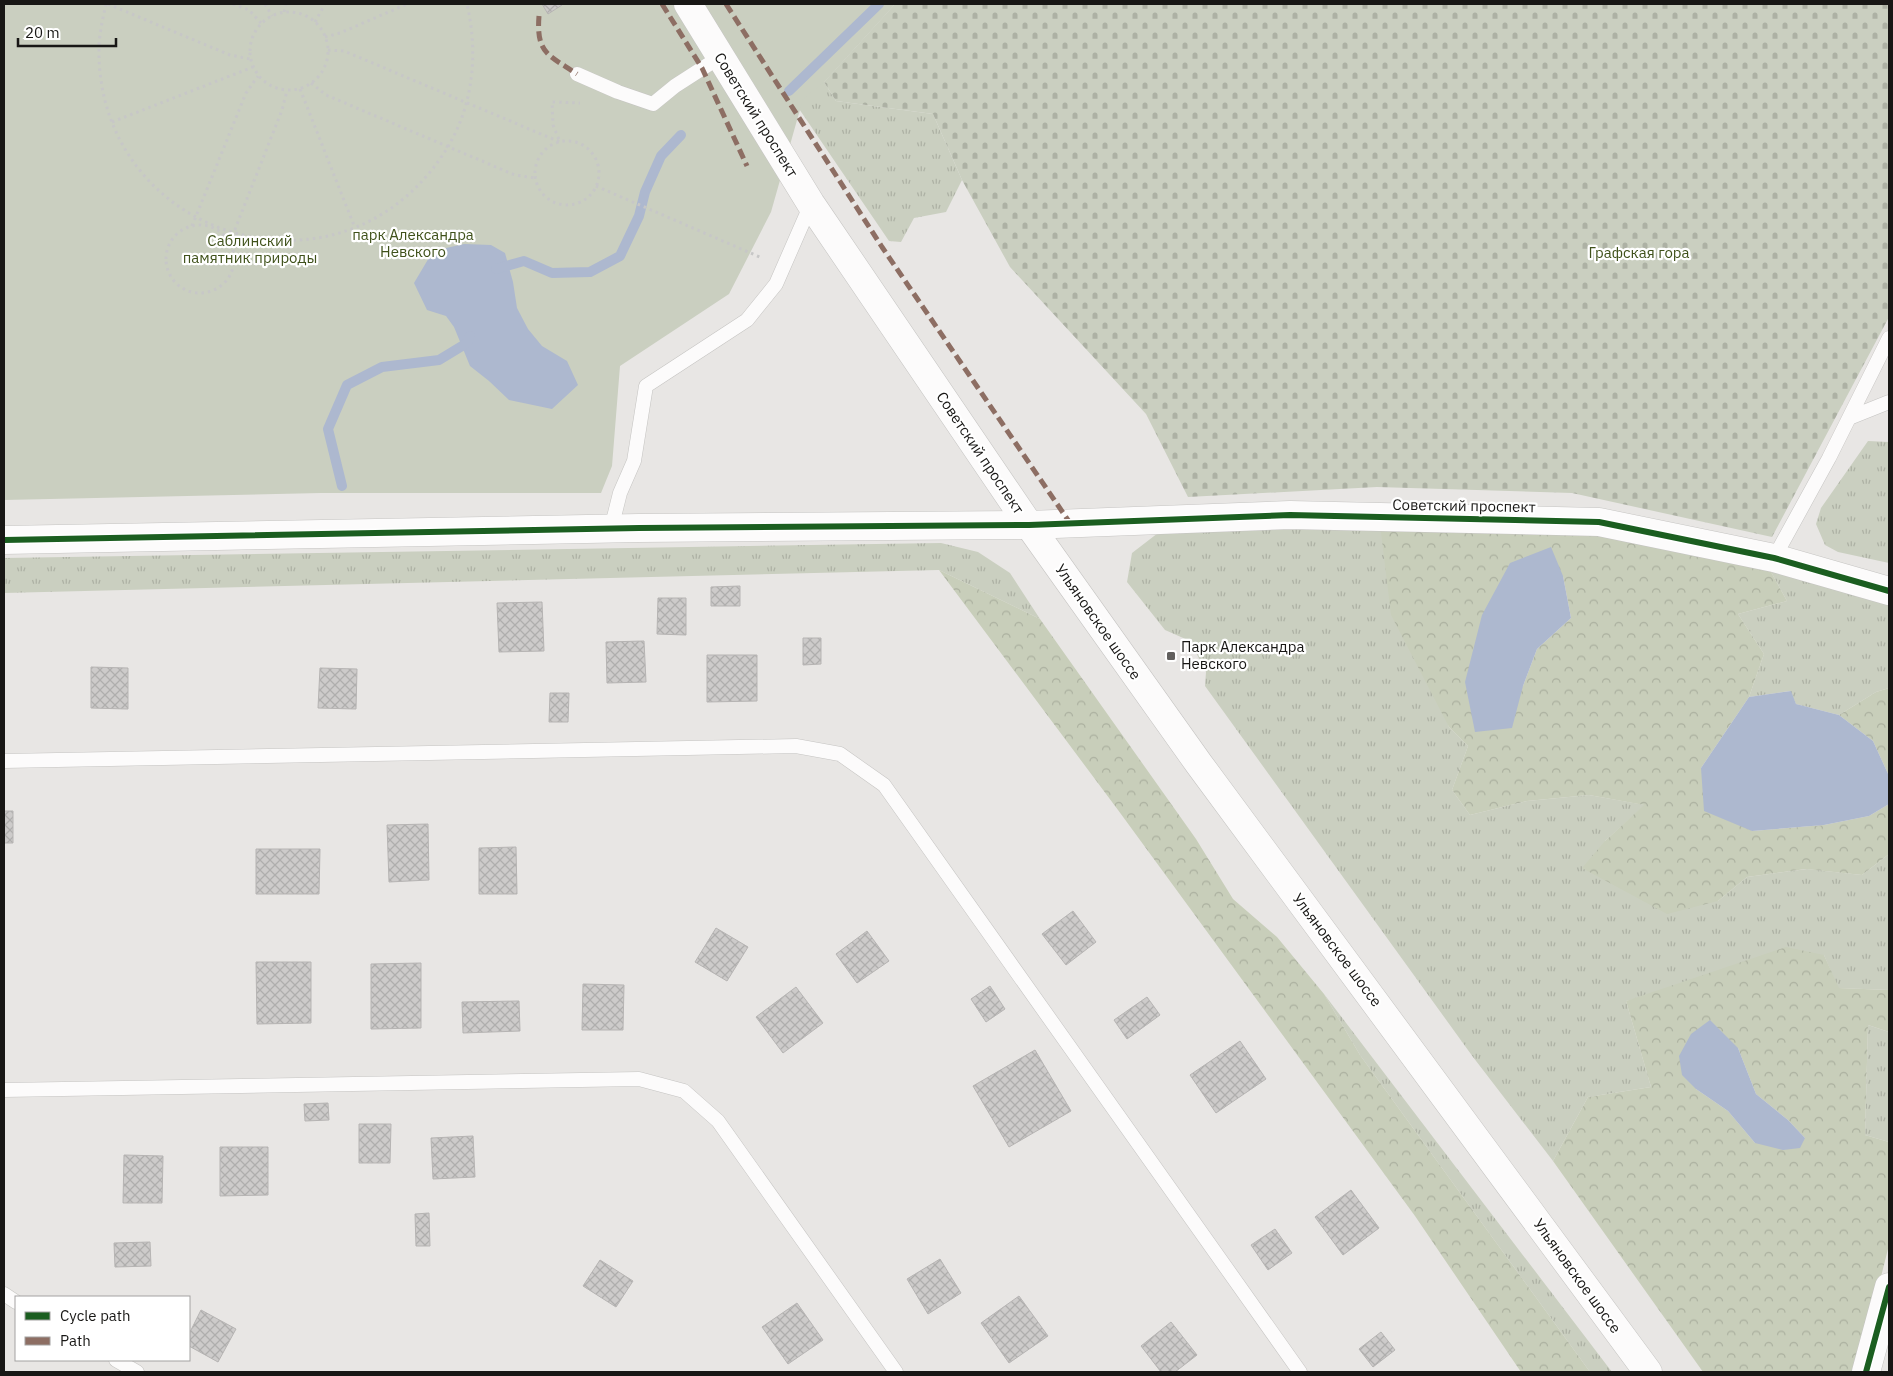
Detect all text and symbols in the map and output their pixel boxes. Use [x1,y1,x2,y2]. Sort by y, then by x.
scale bar [18,15,115,47]
text: 20 m [25,23,60,42]
street label: Советский проспект [710,49,802,181]
park label: парк Александра Невского [352,225,474,261]
park label: Саблинский памятник природы [183,231,317,267]
park label: Графская гора [1588,243,1690,262]
street label: Советский проспект [932,388,1028,517]
street label: Советский проспект [1392,495,1536,516]
street label: Ульяновское шоссе [1051,560,1146,683]
place label: Парк Александра Невского [1181,637,1304,673]
marker: Парк Александра Невского [1165,650,1177,662]
street label: Ульяновское шоссе [1289,889,1386,1010]
street label: Ульяновское шоссе [1529,1215,1625,1337]
legend [15,1296,190,1361]
text: Cycle path [60,1306,131,1325]
text: Path [60,1331,91,1350]

